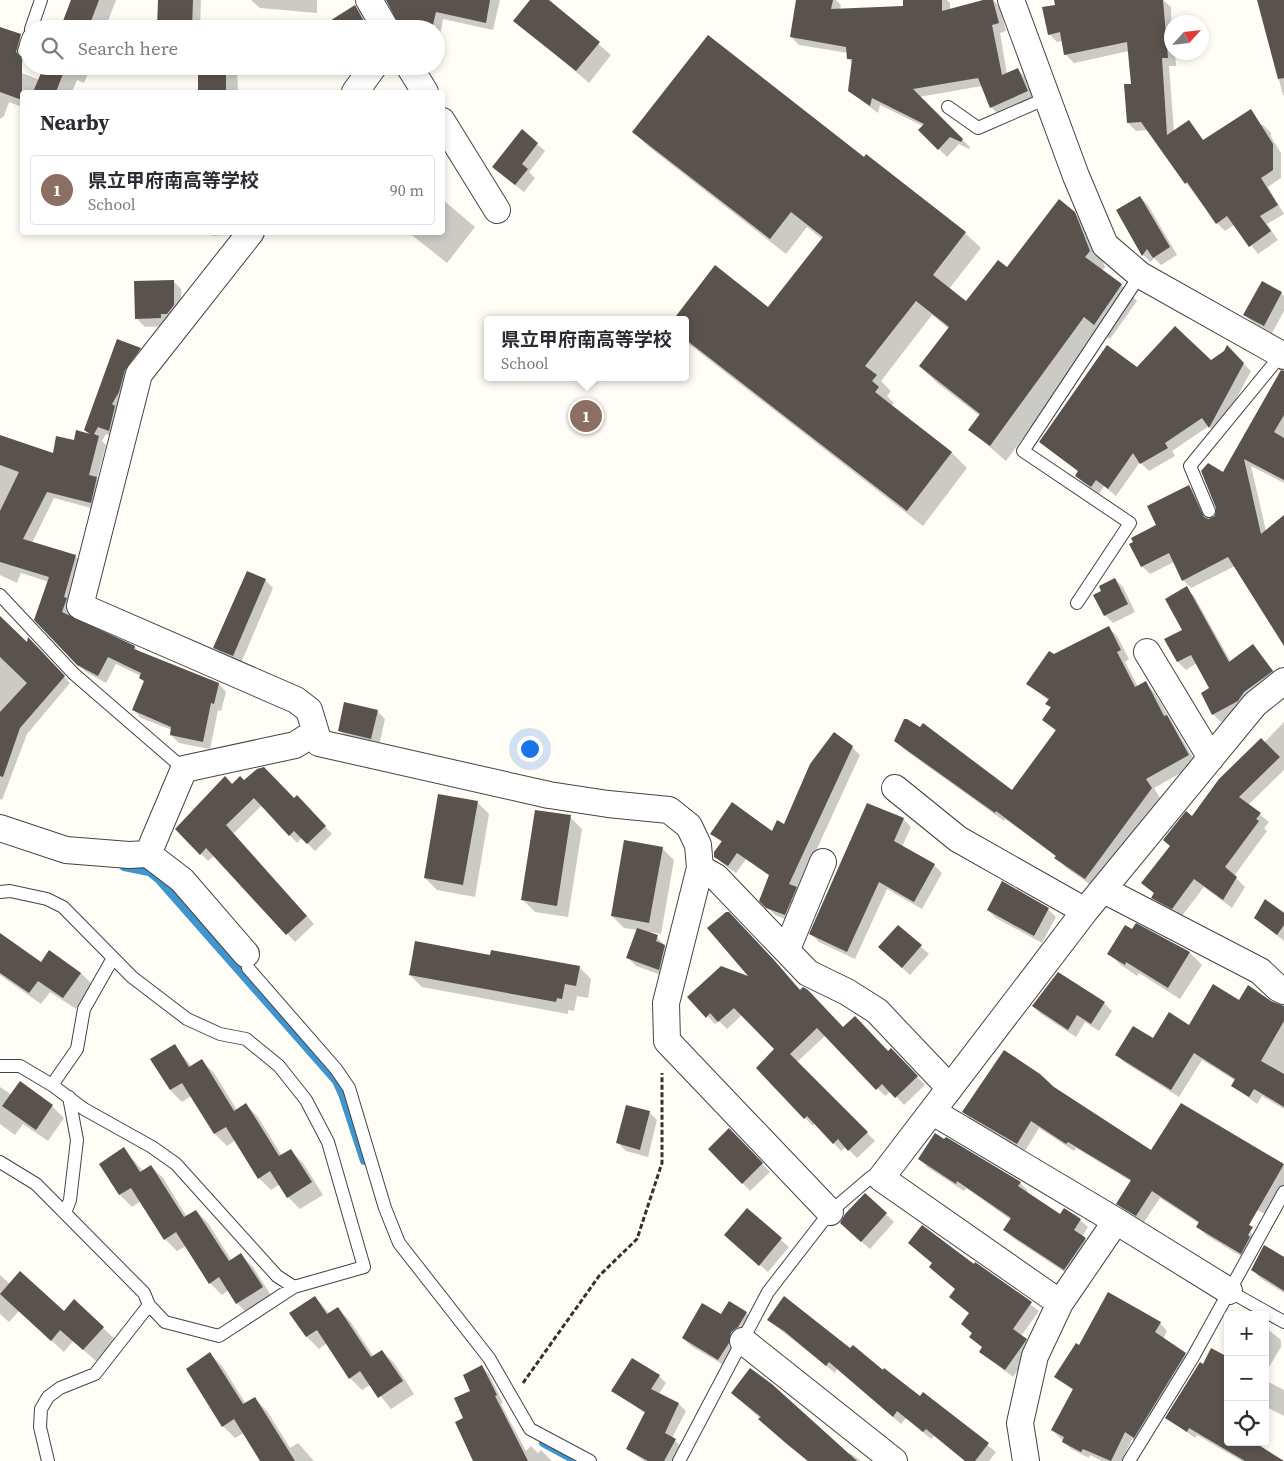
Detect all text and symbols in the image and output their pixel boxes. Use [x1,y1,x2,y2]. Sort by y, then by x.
north arrow [1164,15,1209,60]
search box [20,20,445,75]
icon: search [38,34,66,62]
text: Search here [78,35,178,61]
text: Nearby [40,108,110,137]
text: 県立甲府南高等学校 [88,167,259,193]
text: 1 [53,179,61,201]
text: 90 m [390,179,424,201]
text: School [88,193,136,215]
popup [484,316,689,381]
text: 県立甲府南高等学校 [501,326,672,352]
text: School [501,352,549,374]
pin: 1 [570,397,602,435]
your location [517,736,543,762]
map controls [1224,1311,1269,1446]
button: + [1224,1311,1269,1356]
button: − [1224,1356,1269,1401]
button: locate [1224,1401,1269,1446]

